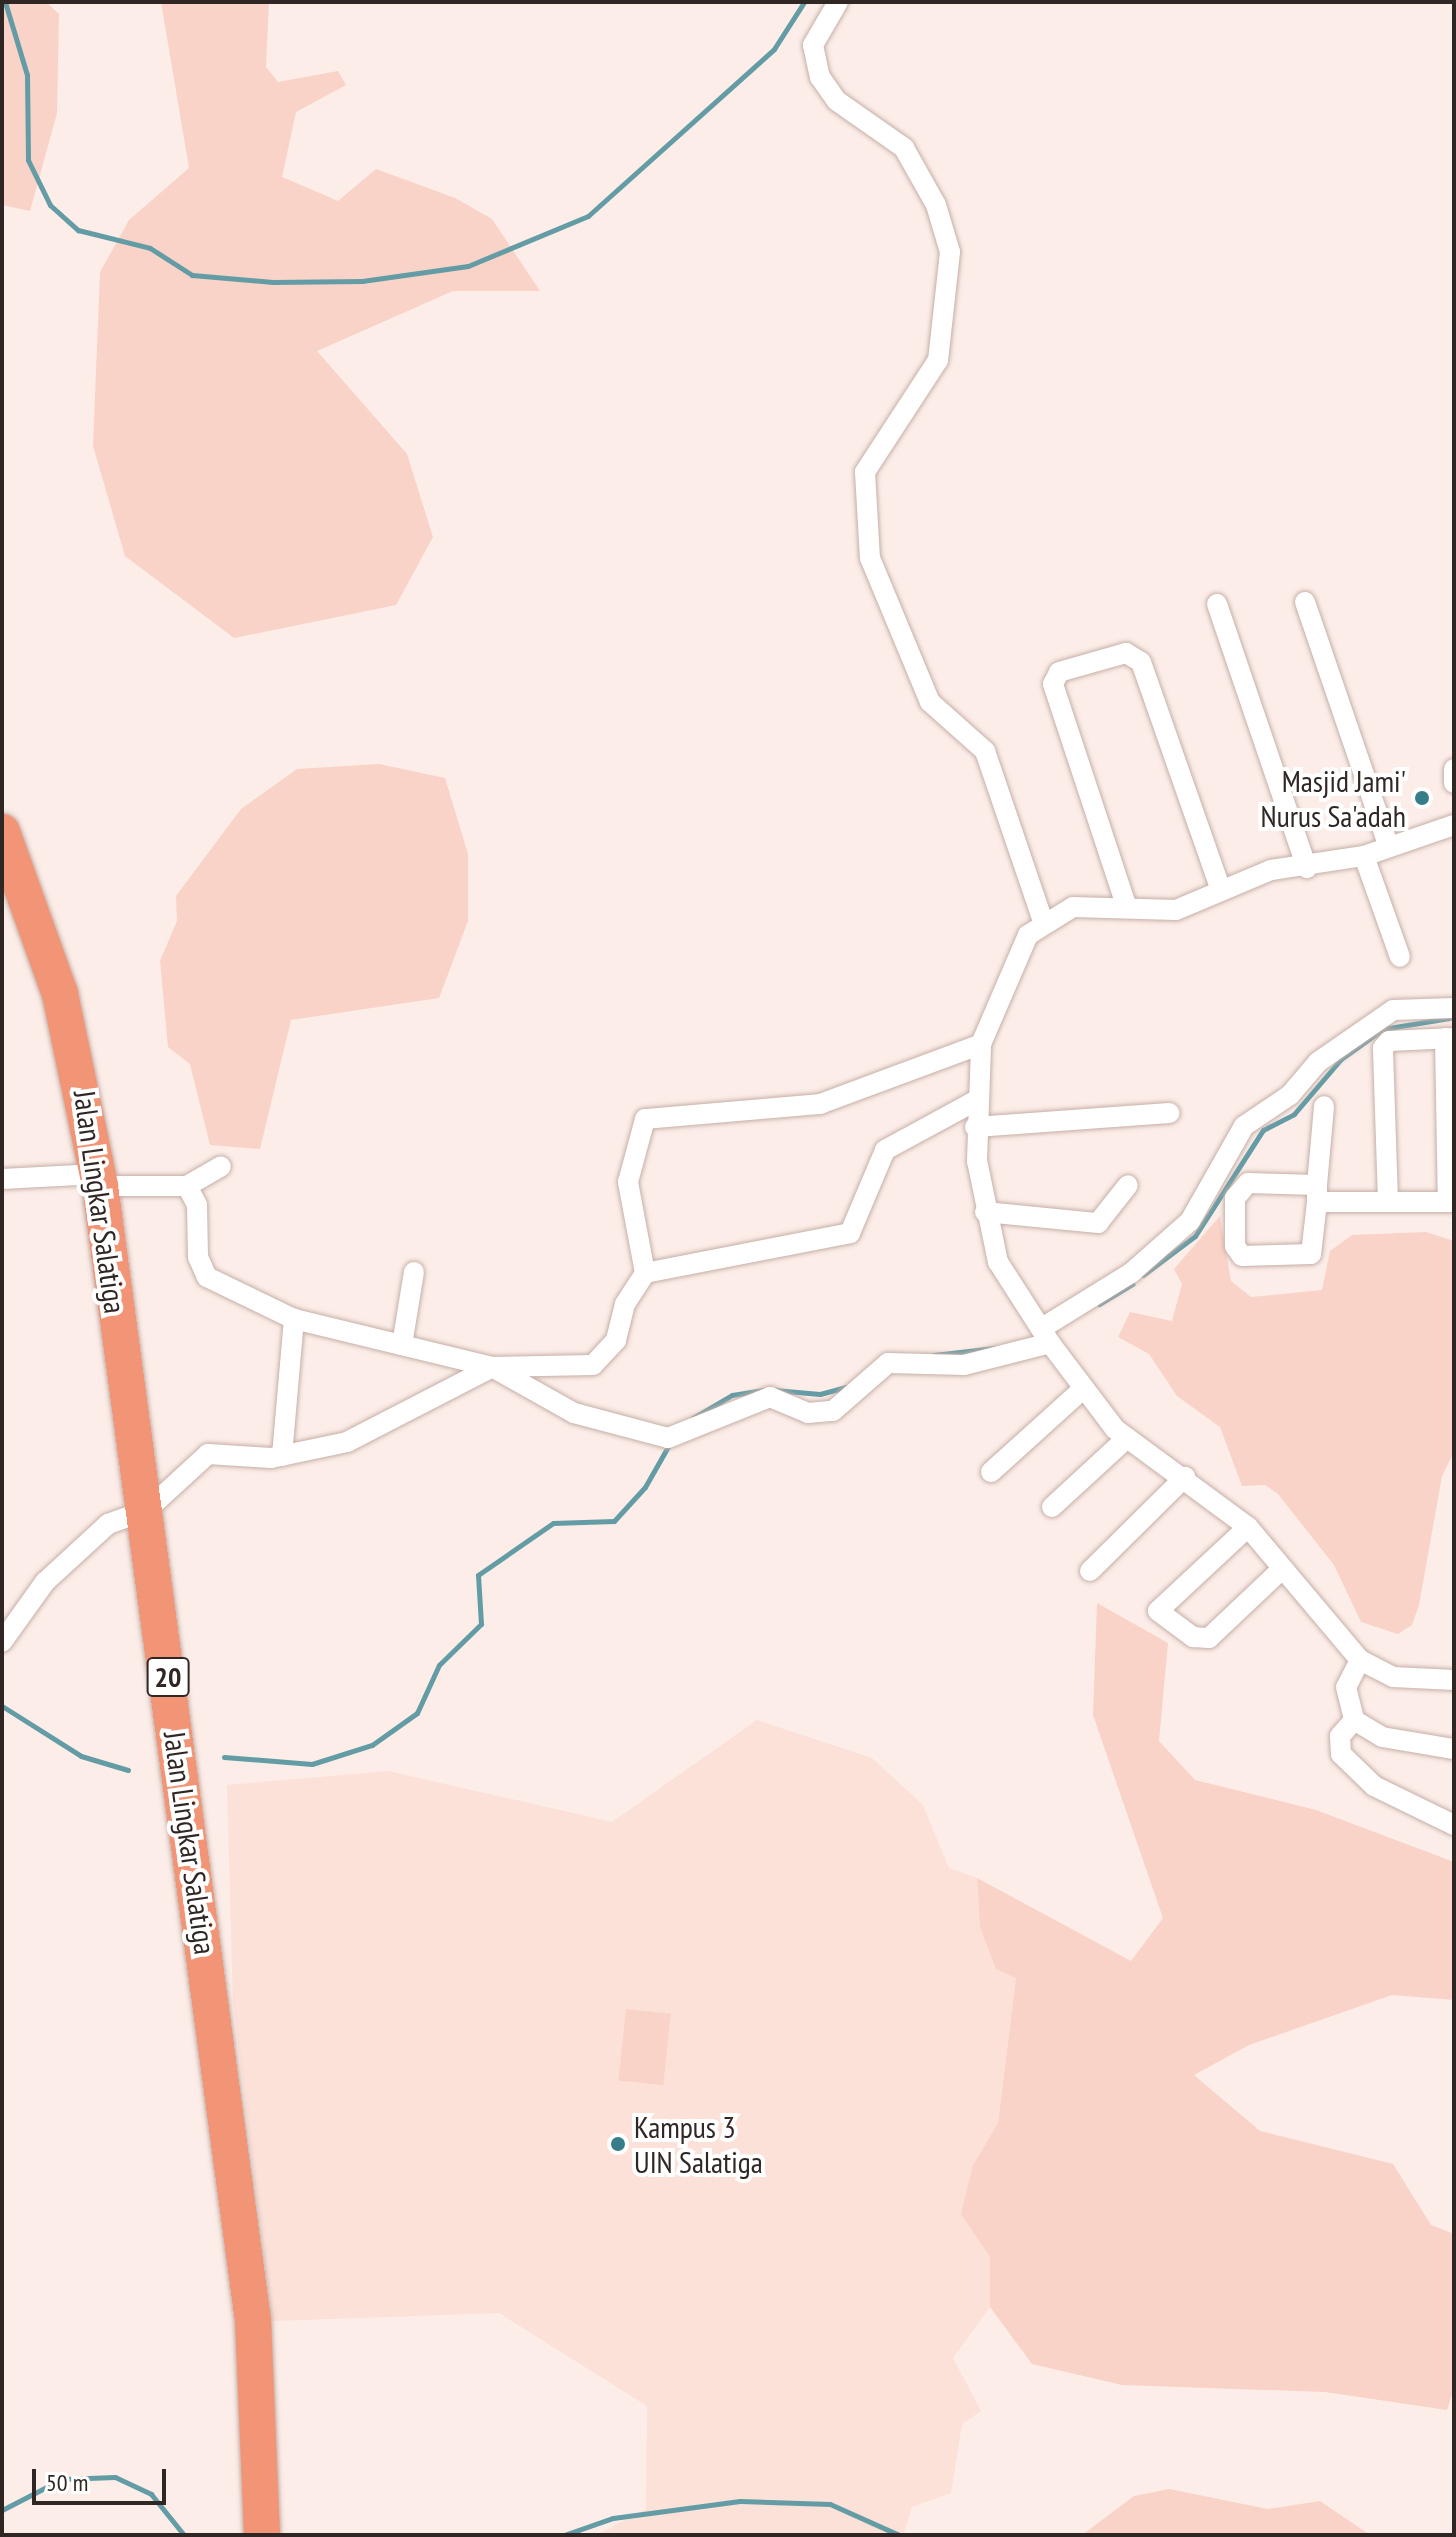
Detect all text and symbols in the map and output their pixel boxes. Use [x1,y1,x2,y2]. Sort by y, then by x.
place label: Masjid Jami' Nurus Sa'adah [1261,763,1406,834]
marker: Masjid Jami' Nurus Sa'adah [1413,789,1431,807]
street label: Jalan Lingkar Salatiga [67,1088,133,1316]
road number: 20 [146,1653,190,1701]
street label: Jalan Lingkar Salatiga [157,1729,223,1957]
place label: Kampus 3 UIN Salatiga [634,2109,763,2180]
marker: Kampus 3 UIN Salatiga [609,2135,627,2153]
scale bar [36,2453,170,2503]
text: 50 m [46,2467,88,2498]

